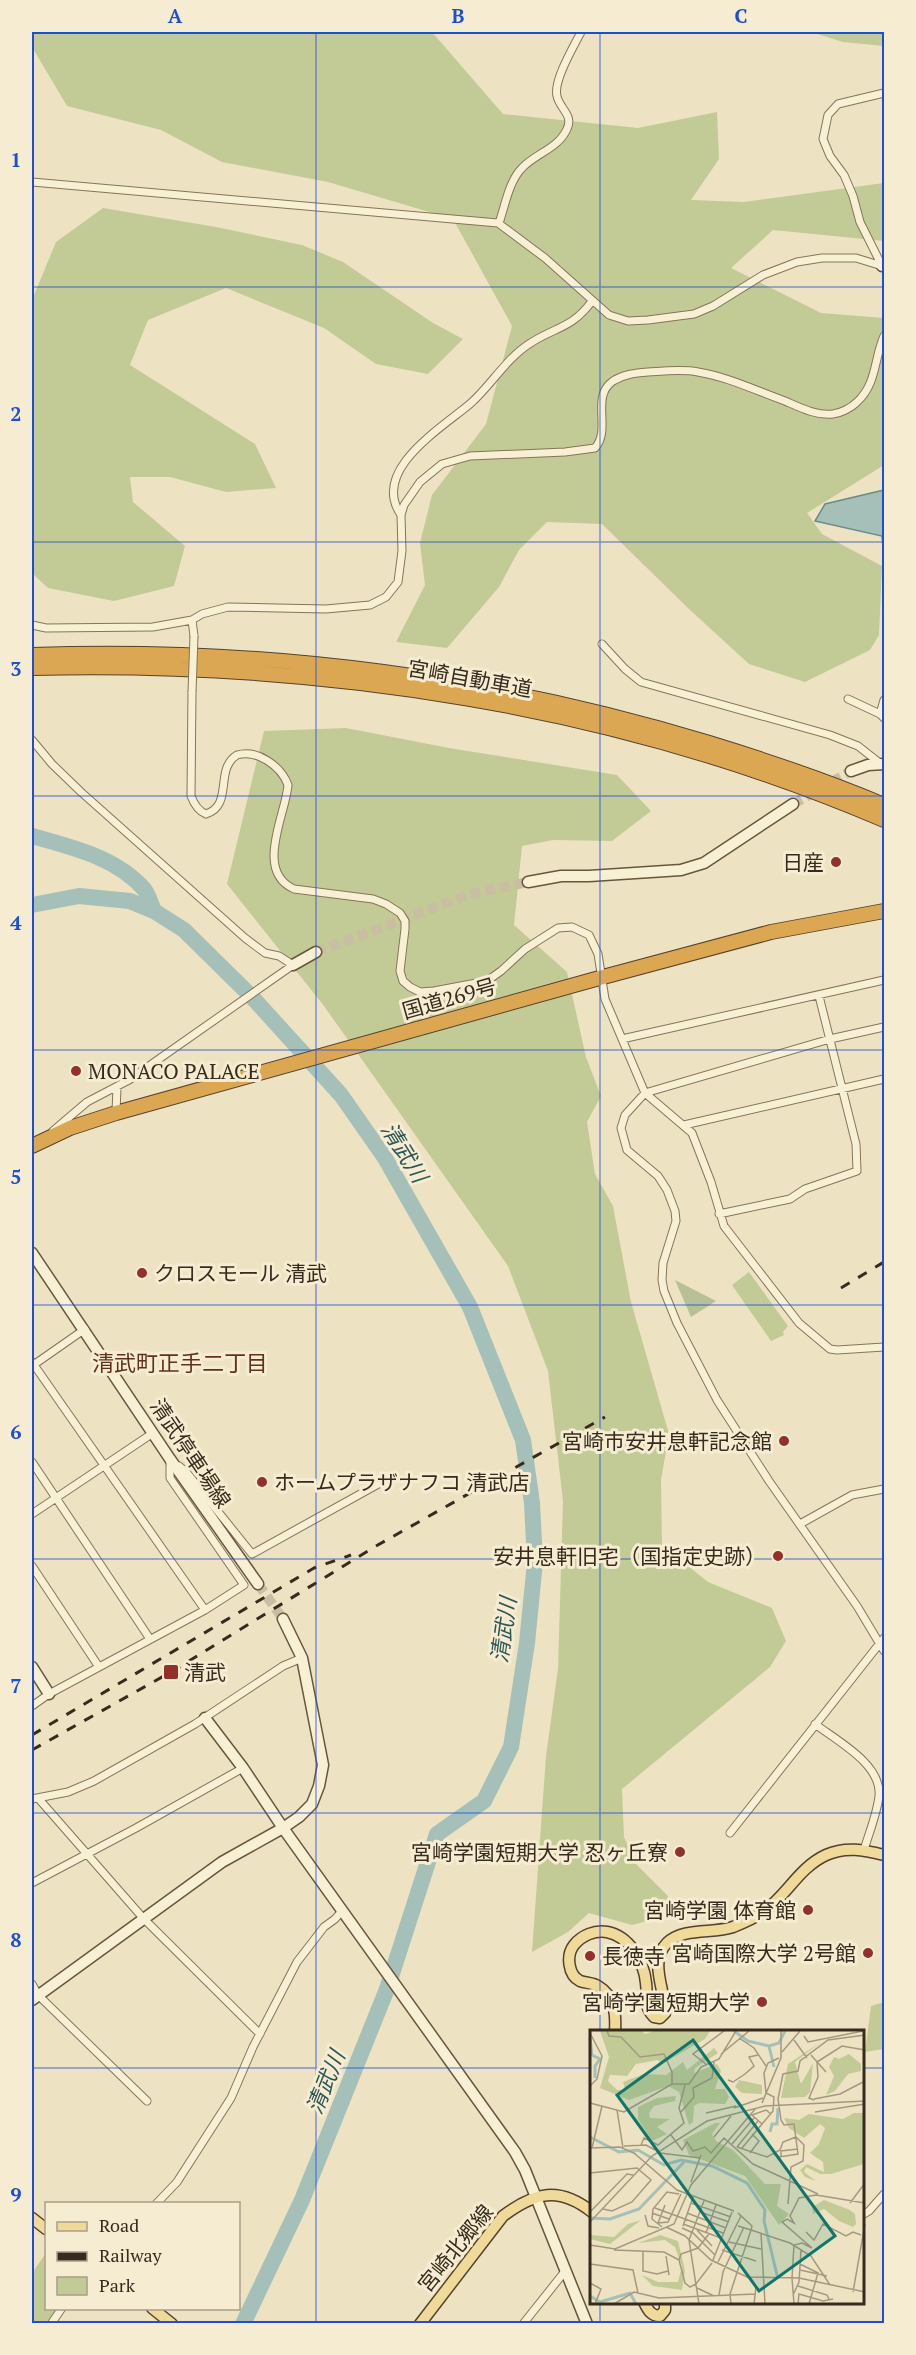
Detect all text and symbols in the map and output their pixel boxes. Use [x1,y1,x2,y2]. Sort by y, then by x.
text: A [168,2,183,29]
text: B [452,2,465,29]
text: C [734,2,748,29]
text: 1 [10,146,22,173]
text: 2 [10,400,22,427]
street label: 宮崎自動車道 [406,653,534,703]
text: 3 [10,655,22,682]
place label: 日産 [782,848,824,876]
marker: 日産 [829,855,843,869]
text: 4 [10,909,22,936]
street label: 国道269号 [399,971,499,1025]
place label: MONACO PALACE [88,1057,260,1085]
marker: MONACO PALACE [69,1064,83,1078]
water label: 清武川 [375,1116,436,1189]
text: 5 [10,1163,22,1190]
place label: クロスモール 清武 [154,1259,327,1287]
marker: クロスモール 清武 [135,1266,149,1280]
district label: 清武町正手二丁目 [92,1348,268,1377]
street label: 清武停車場線 [144,1393,238,1513]
text: 6 [10,1418,22,1445]
place label: 宮崎市安井息軒記念館 [562,1427,772,1455]
marker: 宮崎市安井息軒記念館 [777,1434,791,1448]
place label: ホームプラザナフコ 清武店 [274,1468,529,1496]
marker: ホームプラザナフコ 清武店 [255,1475,269,1489]
place label: 安井息軒旧宅（国指定史跡） [493,1542,766,1570]
marker: 安井息軒旧宅（国指定史跡） [771,1549,785,1563]
water label: 清武川 [484,1593,522,1665]
place label: 清武 [184,1658,226,1686]
marker: 清武 [162,1663,180,1681]
text: 7 [10,1672,22,1699]
place label: 宮崎学園短期大学 忍ヶ丘寮 [411,1838,668,1866]
marker: 宮崎学園短期大学 忍ヶ丘寮 [673,1845,687,1859]
place label: 宮崎学園 体育館 [644,1896,796,1924]
marker: 宮崎学園 体育館 [801,1903,815,1917]
text: 8 [10,1926,22,1953]
place label: 宮崎国際大学 2号館 [672,1939,856,1967]
place label: 長徳寺 [602,1942,665,1970]
marker: 宮崎国際大学 2号館 [861,1946,875,1960]
marker: 長徳寺 [583,1949,597,1963]
place label: 宮崎学園短期大学 [582,1988,750,2016]
marker: 宮崎学園短期大学 [755,1995,769,2009]
inset map [590,2030,865,2304]
water label: 清武川 [299,2044,352,2118]
text: 9 [10,2181,22,2208]
street label: 宮崎北郷線 [411,2198,499,2298]
legend [45,2202,240,2310]
text: Road [99,2213,139,2237]
text: Railway [99,2243,163,2267]
text: Park [99,2273,136,2297]

